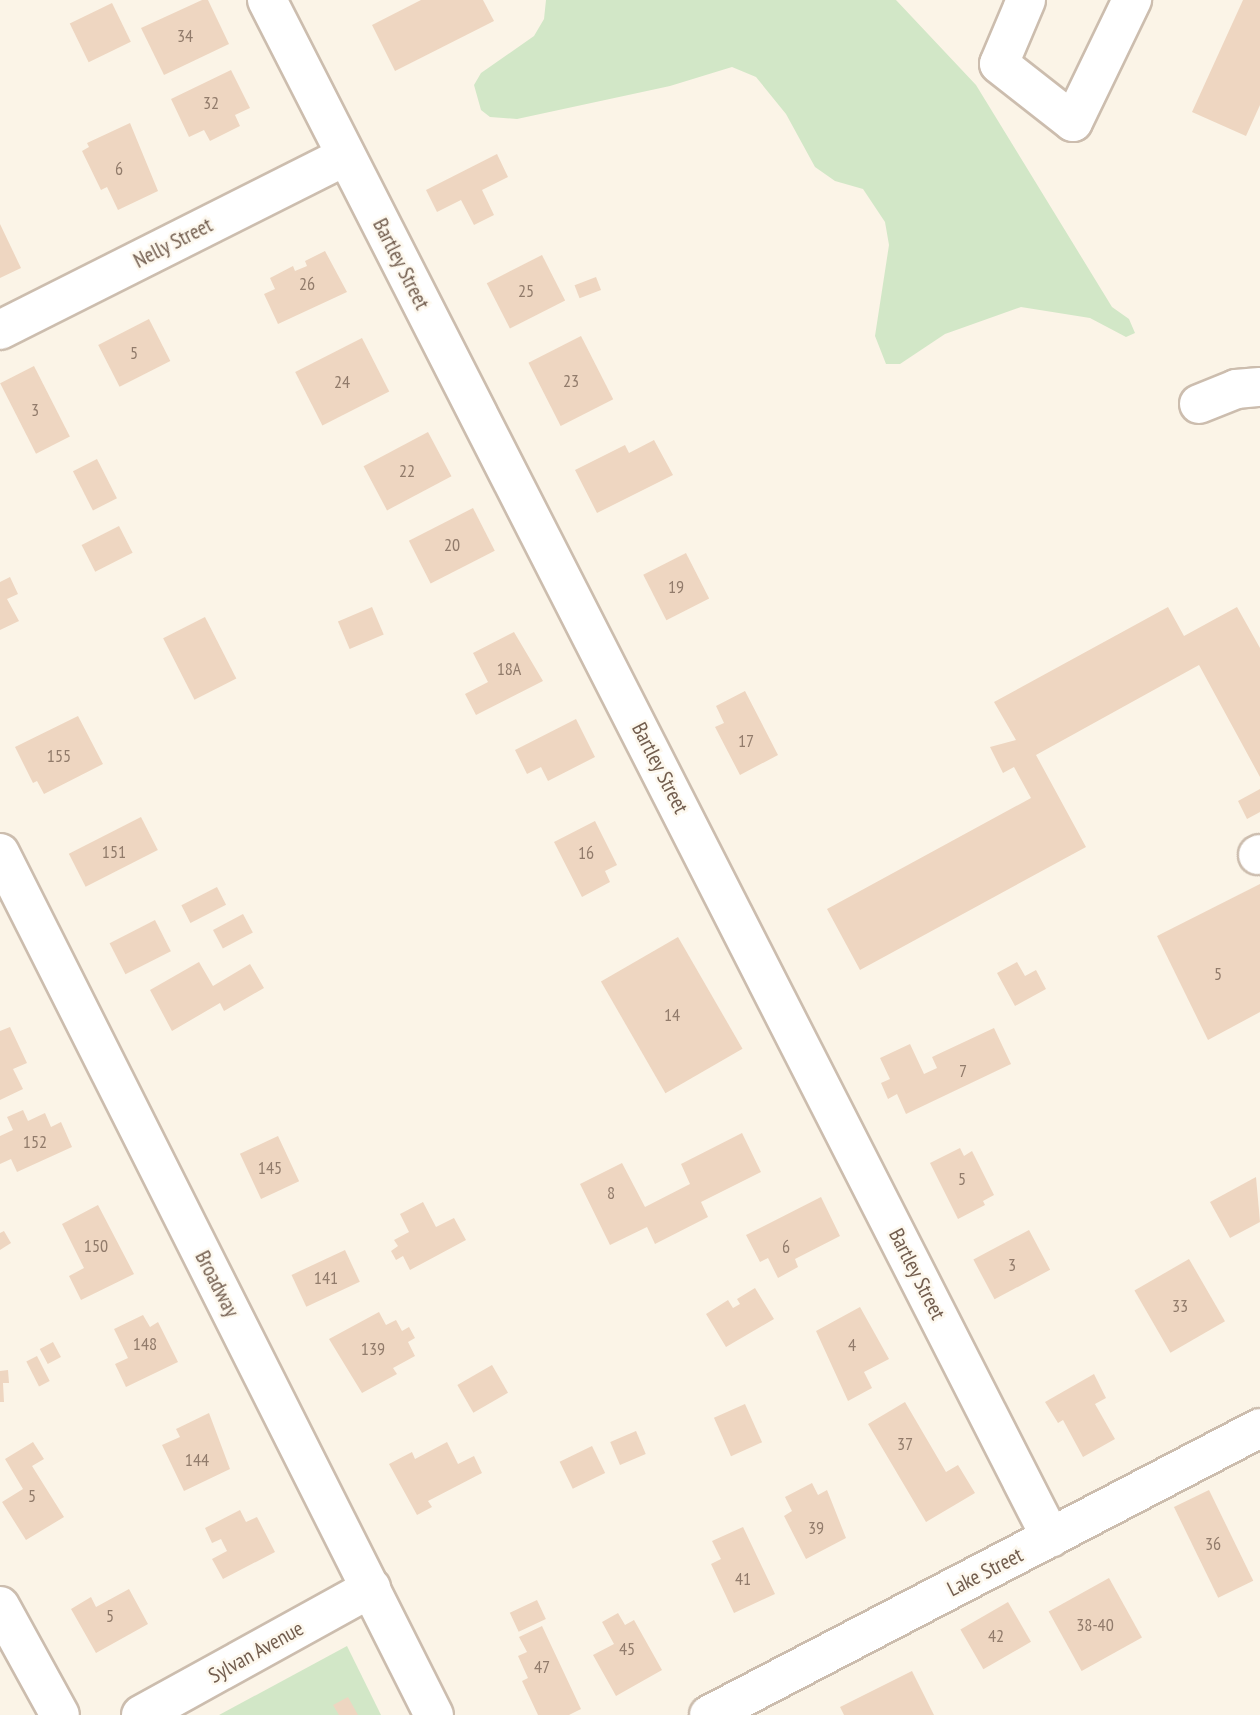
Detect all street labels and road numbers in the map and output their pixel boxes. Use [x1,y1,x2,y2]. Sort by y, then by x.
street label: Nelly Street [129,212,217,274]
street label: Bartley Street [367,214,435,314]
street label: Bartley Street [626,718,694,818]
street label: Bartley Street [883,1224,951,1324]
street label: Broadway [190,1247,244,1321]
street label: Lake Street [943,1542,1027,1602]
street label: Sylvan Avenue [204,1616,308,1688]

